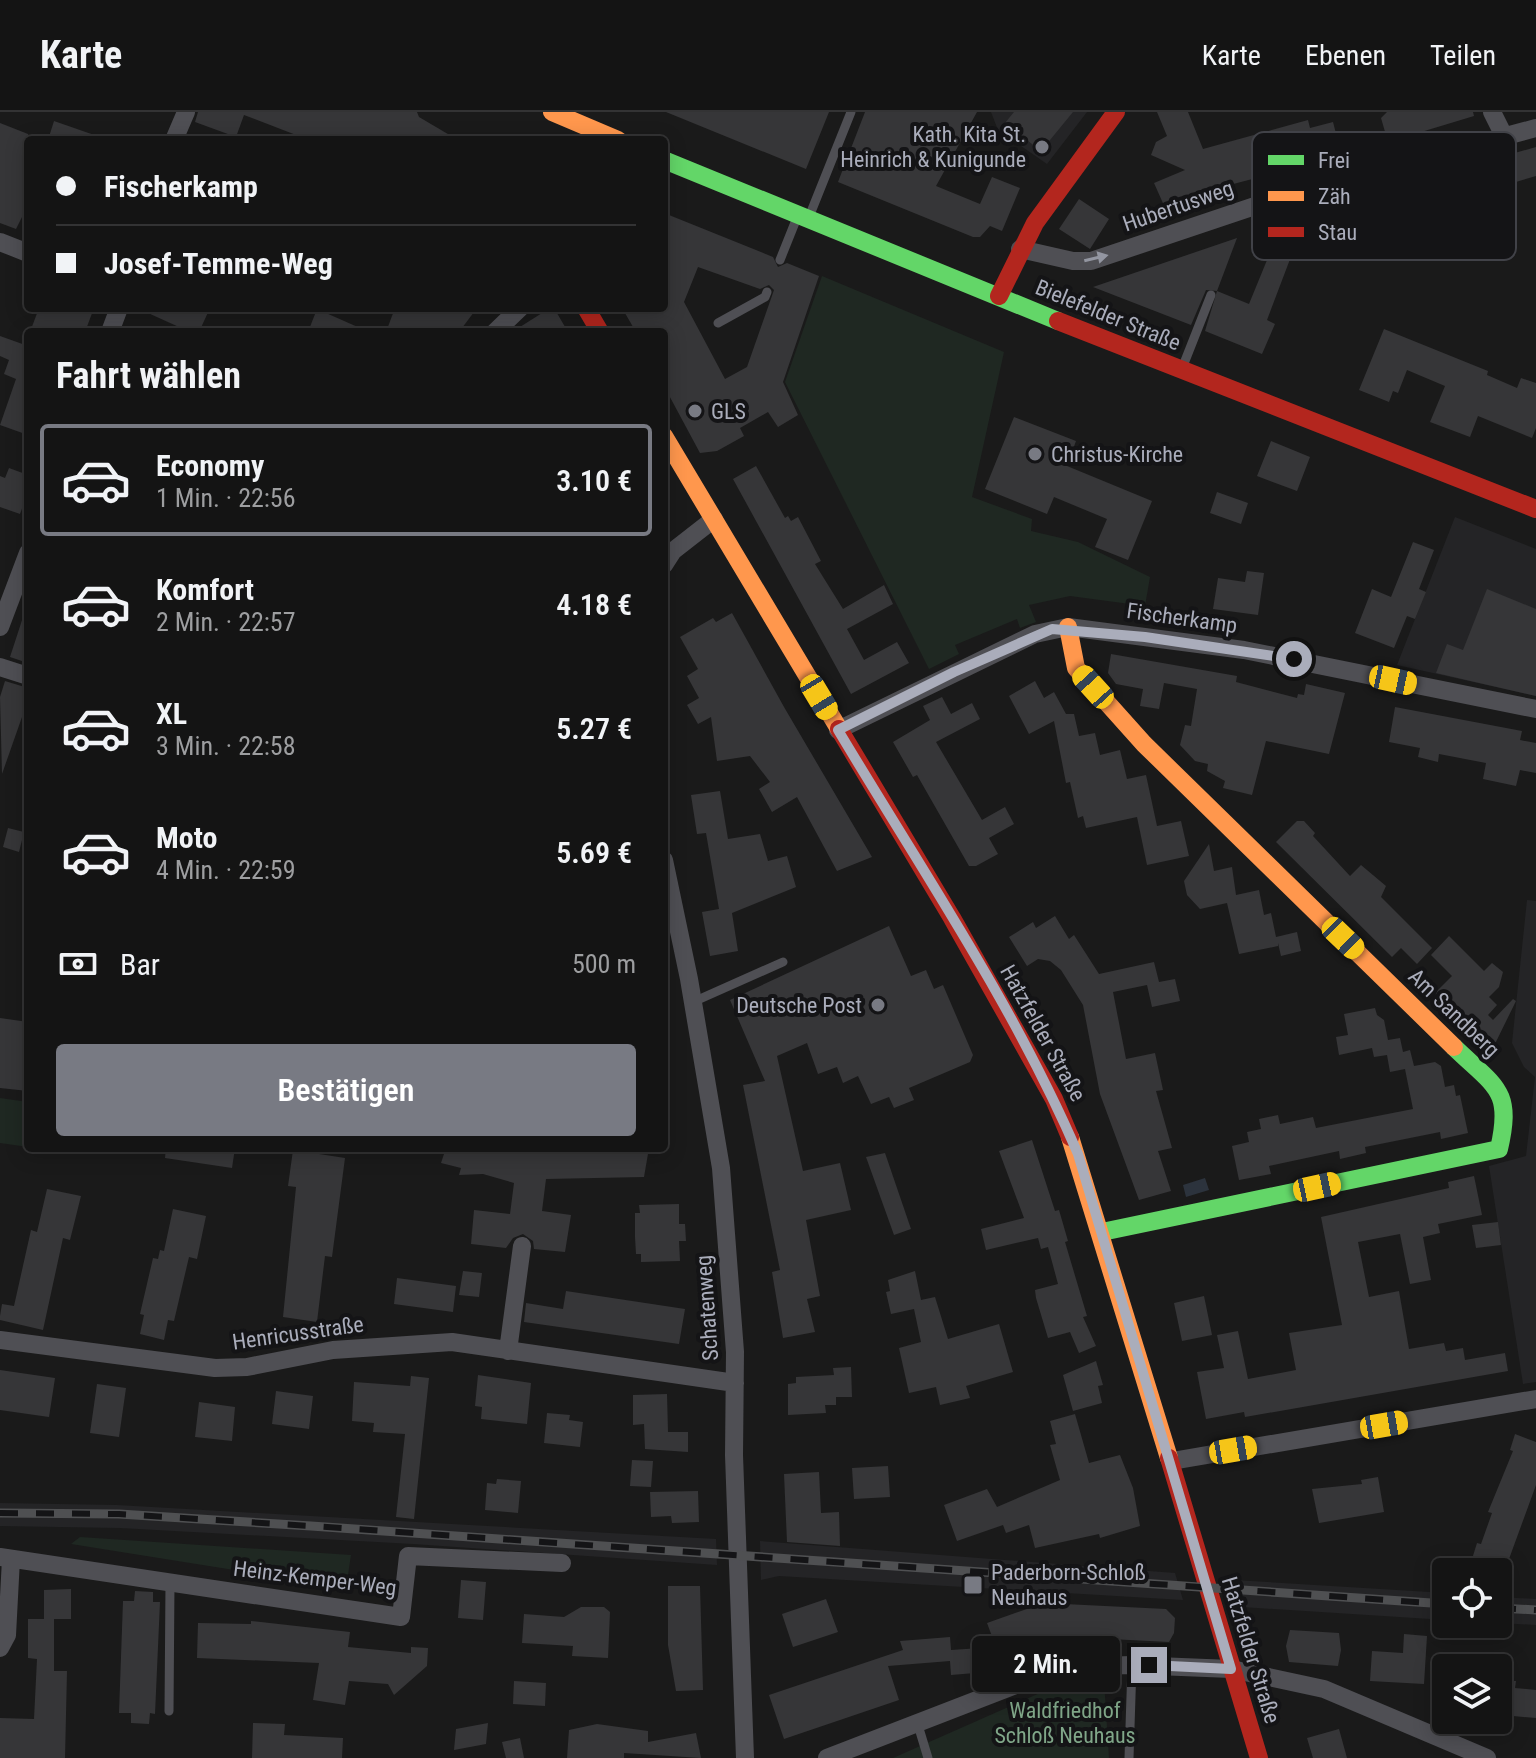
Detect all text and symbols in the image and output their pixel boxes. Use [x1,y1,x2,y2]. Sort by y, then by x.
text: Karte [40,33,122,77]
text: Karte [1202,39,1261,72]
text: Ebenen [1305,39,1386,72]
text: Teilen [1430,39,1496,72]
place label: Kath. Kita St. Heinrich & Kunigunde [840,122,1026,172]
legend [1252,132,1516,260]
marker: Kath. Kita St. Heinrich & Kunigunde [1033,138,1051,156]
text: Frei [1318,148,1350,173]
text: Fischerkamp [104,169,258,204]
street label: Hubertusweg [1119,175,1237,237]
text: Zäh [1318,184,1351,209]
text: Stau [1318,220,1357,245]
text: Josef-Temme-Weg [104,246,333,281]
one-way arrow [1083,251,1108,264]
street label: Bielefelder Straße [1032,275,1184,355]
text: Fahrt wählen [56,355,241,397]
place label: GLS [711,399,746,424]
marker: GLS [686,402,704,420]
place label: Christus-Kirche [1051,442,1183,467]
icon: car [60,444,132,516]
marker: Christus-Kirche [1026,445,1044,463]
text: Economy [156,448,264,483]
text: 3.10 € [556,463,632,498]
text: 1 Min. · 22:56 [156,483,296,513]
icon: car [60,568,132,640]
text: Komfort [156,572,254,607]
text: 4.18 € [556,587,632,622]
street label: Fischerkamp [1125,598,1239,638]
text: 2 Min. · 22:57 [156,607,296,637]
route start [1276,641,1312,677]
car [1068,661,1118,713]
car [1367,663,1419,697]
car [796,670,842,724]
icon: car [60,692,132,764]
text: XL [156,696,187,731]
text: 5.27 € [556,711,632,746]
text: 3 Min. · 22:58 [156,731,296,761]
icon: car [60,816,132,888]
text: Moto [156,820,217,855]
text: 5.69 € [556,835,632,870]
text: 4 Min. · 22:59 [156,855,296,885]
car [1317,913,1369,963]
icon: cash [56,942,100,986]
text: Bar [120,947,160,982]
text: 500 m [572,949,636,979]
street label: Hatzfelder Straße [995,961,1091,1105]
street label: Am Sandberg [1403,964,1505,1062]
place label: Deutsche Post [736,993,862,1018]
marker: Deutsche Post [869,996,887,1014]
button: Bestätigen [56,1044,636,1136]
car [1291,1170,1343,1204]
street label: Schatenweg [691,1254,723,1362]
street label: Henricusstraße [231,1311,365,1355]
car [1358,1409,1410,1441]
car [1207,1434,1259,1466]
street label: Heinz-Kemper-Weg [232,1556,398,1600]
map controls [1432,1558,1512,1734]
button: locate [1432,1558,1512,1638]
place label: Paderborn-Schloß Neuhaus [991,1560,1146,1610]
marker: Paderborn-Schloß Neuhaus [962,1574,984,1596]
street label: Hatzfelder Straße [1217,1574,1285,1726]
callout: 2 Min. [973,1637,1121,1693]
route end [1131,1647,1167,1683]
text: 2 Min. [1013,1649,1079,1679]
button: layers [1432,1654,1512,1734]
park label: Waldfriedhof Schloß Neuhaus [994,1698,1136,1748]

